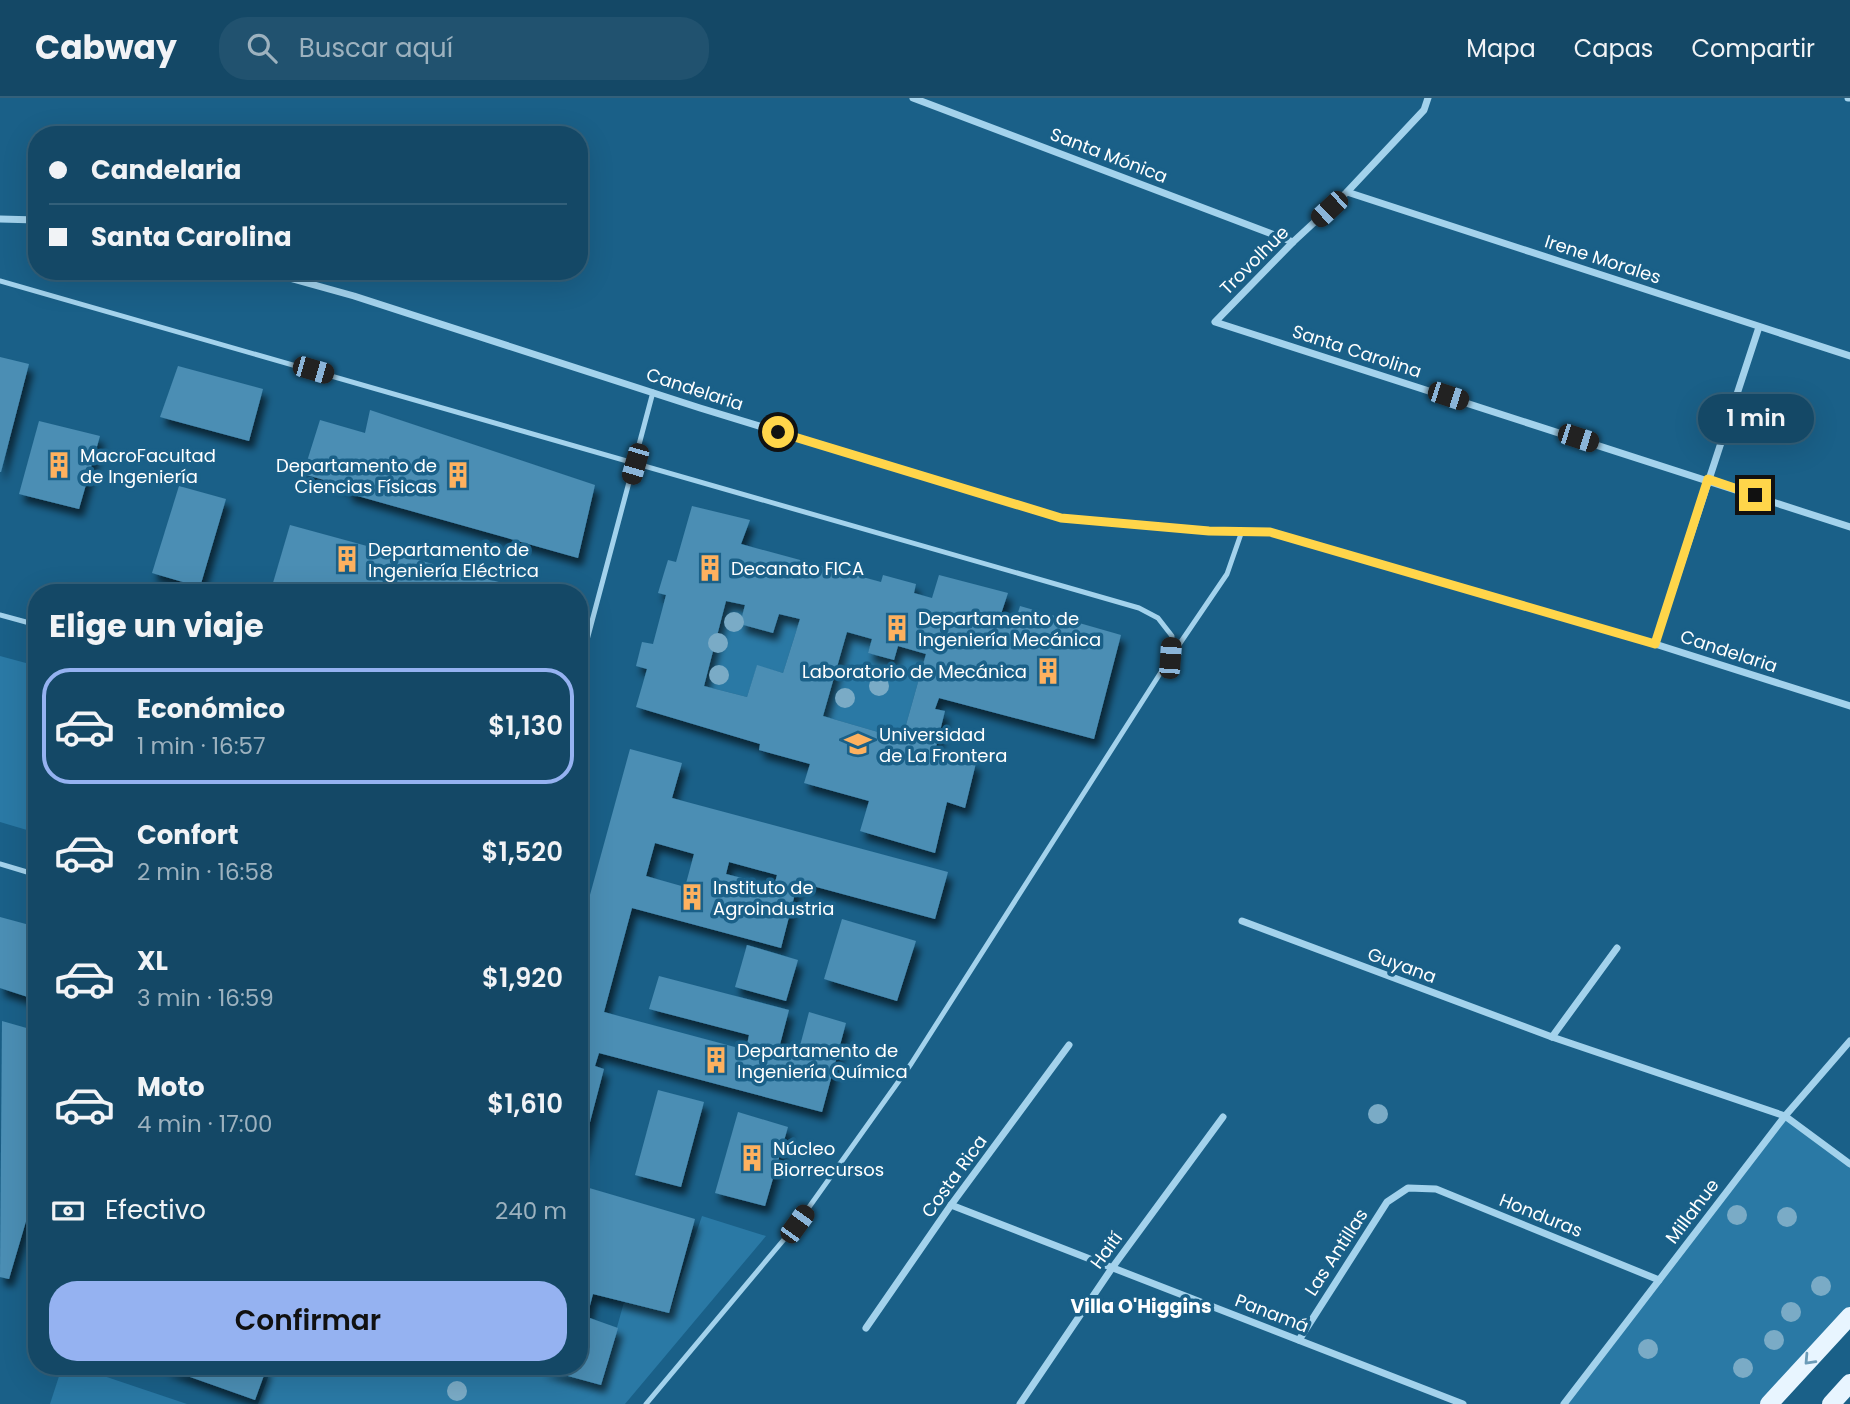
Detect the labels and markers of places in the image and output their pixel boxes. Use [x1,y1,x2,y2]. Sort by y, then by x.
place label: MacroFacultad de Ingeniería [80,443,216,489]
building icon: MacroFacultad de Ingeniería [44,450,74,480]
place label: Departamento de Ciencias Físicas [276,453,437,499]
building icon: Departamento de Ciencias Físicas [443,460,473,490]
place label: Departamento de Ingeniería Eléctrica [368,537,539,583]
building icon: Departamento de Ingeniería Eléctrica [332,544,362,574]
building icon: Decanato FICA [695,553,725,583]
place label: Decanato FICA [731,556,864,581]
place label: Departamento de Ingeniería Mecánica [918,606,1101,652]
building icon: Departamento de Ingeniería Mecánica [882,613,912,643]
building icon: Laboratorio de Mecánica [1033,656,1063,686]
place label: Laboratorio de Mecánica [802,659,1027,684]
place label: Universidad de La Frontera [879,722,1007,768]
school or university icon: Universidad de La Frontera [843,729,873,759]
place label: Instituto de Agroindustria [713,875,834,921]
building icon: Instituto de Agroindustria [677,882,707,912]
place label: Departamento de Ingeniería Química [737,1038,908,1084]
building icon: Departamento de Ingeniería Química [701,1045,731,1075]
place label: Núcleo Biorrecursos [773,1136,884,1182]
building icon: Núcleo Biorrecursos [737,1143,767,1173]

